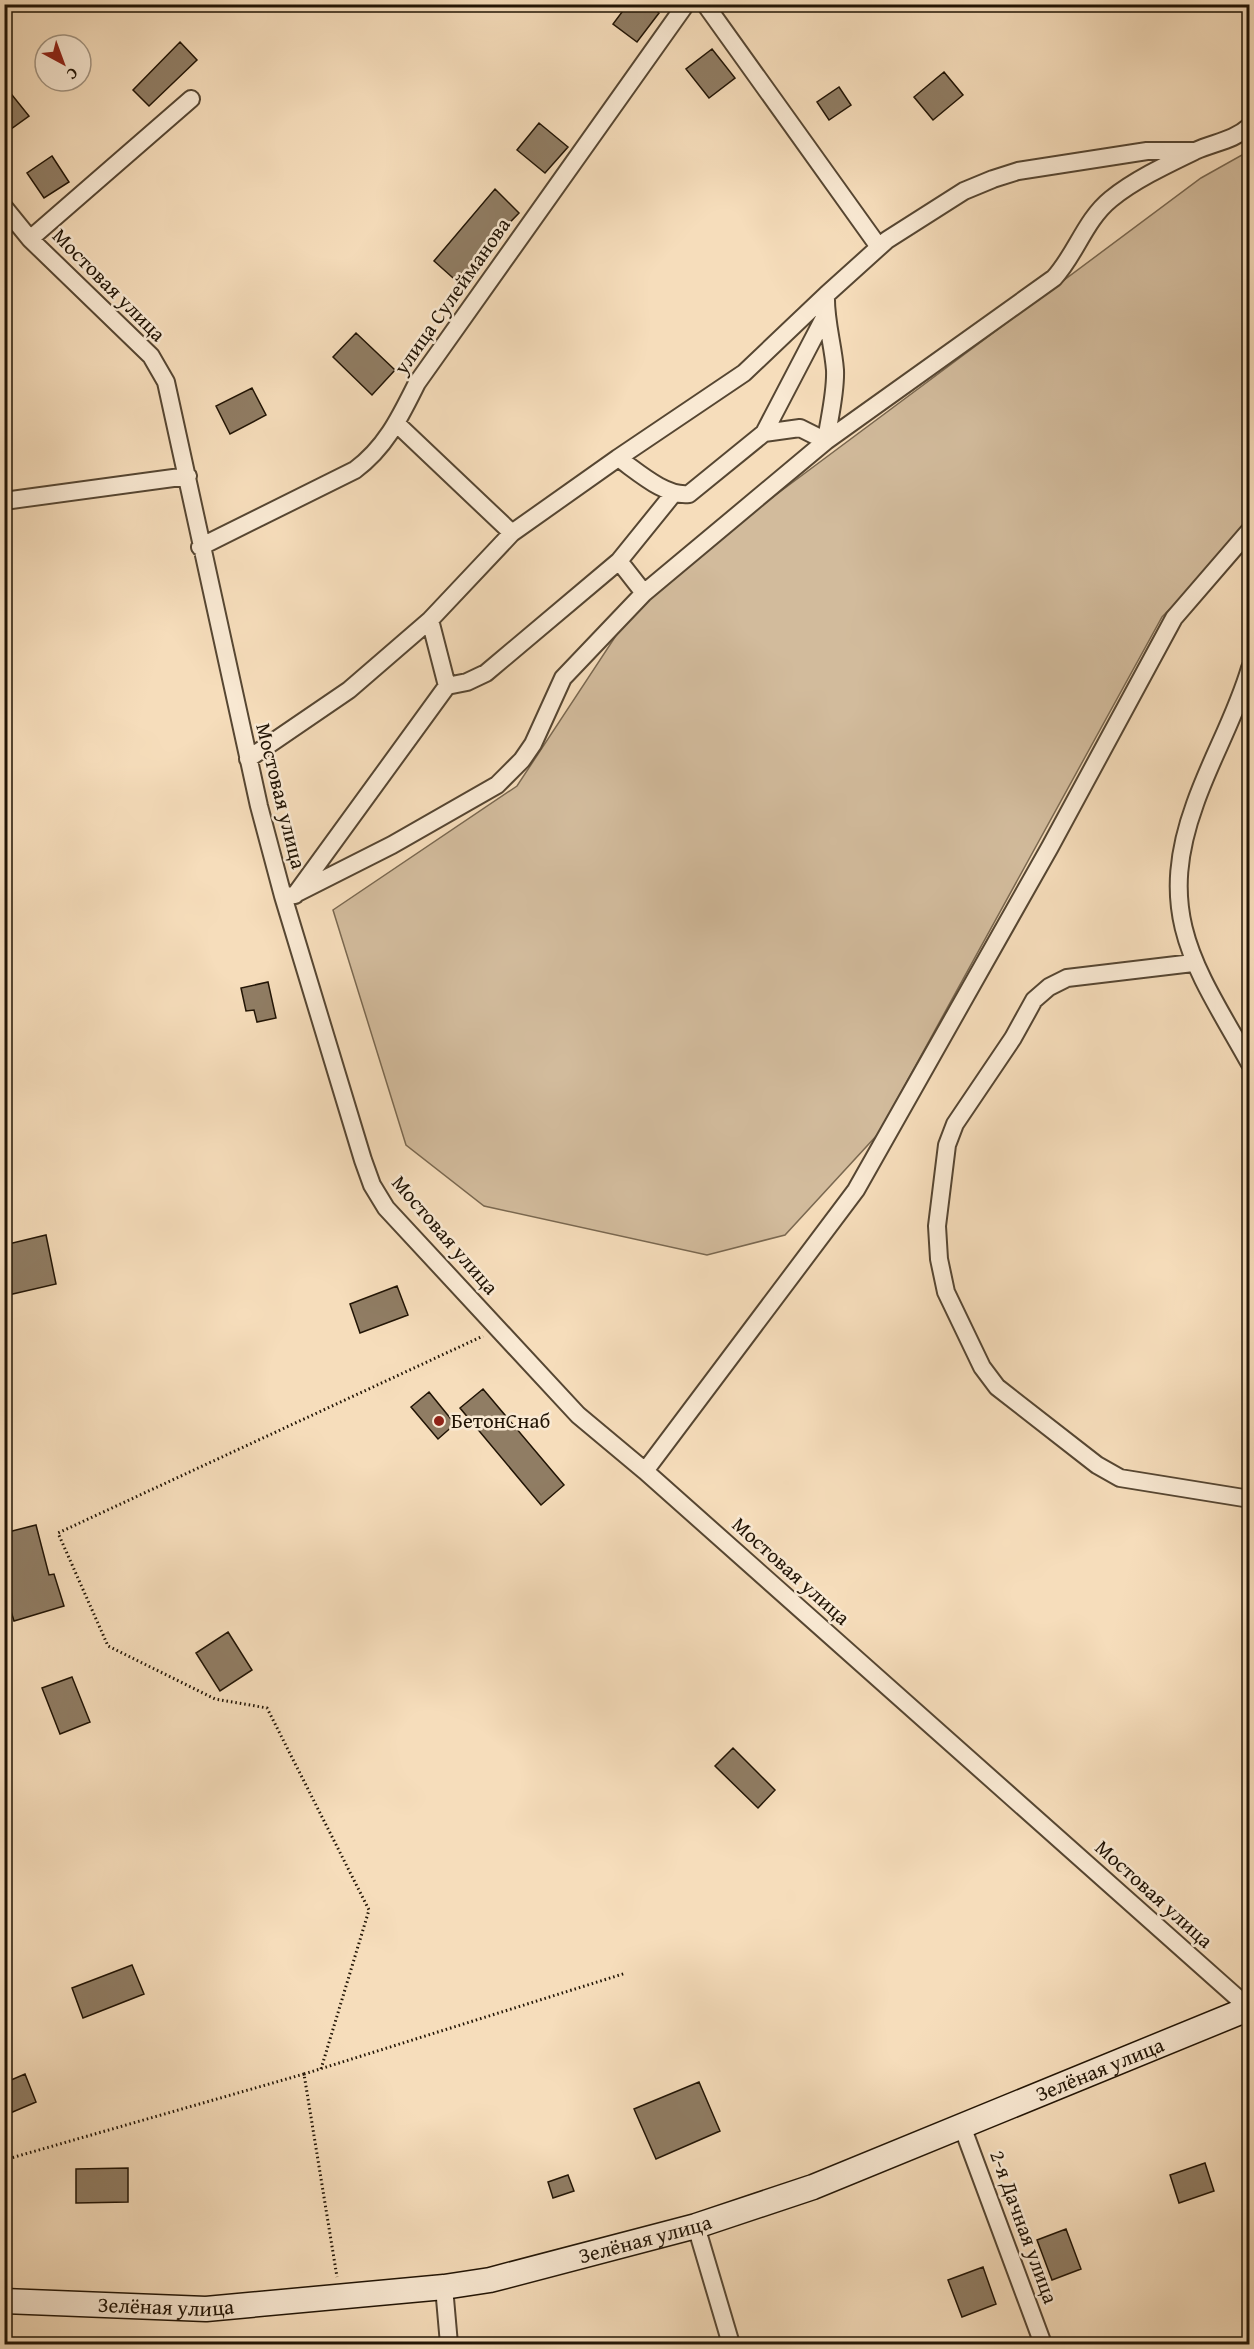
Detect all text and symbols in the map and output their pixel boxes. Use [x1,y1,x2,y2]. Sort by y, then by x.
north arrow [33,33,93,93]
text: С [62,62,84,86]
street label: улица Сулейманова [385,211,517,381]
street label: Мостовая улица [46,221,173,348]
street label: Мостовая улица [248,720,315,872]
street label: Мостовая улица [385,1168,506,1301]
place label: БетонСнаб [451,1405,550,1436]
marker: БетонСнаб [432,1414,446,1428]
street label: Мостовая улица [725,1509,857,1632]
street label: Мостовая улица [1088,1832,1220,1955]
street label: Зелёная улица [1031,2029,1169,2109]
street label: 2-я Дачная улица [982,2146,1067,2308]
street label: Зелёная улица [575,2206,715,2271]
street label: Зелёная улица [97,2289,235,2324]

